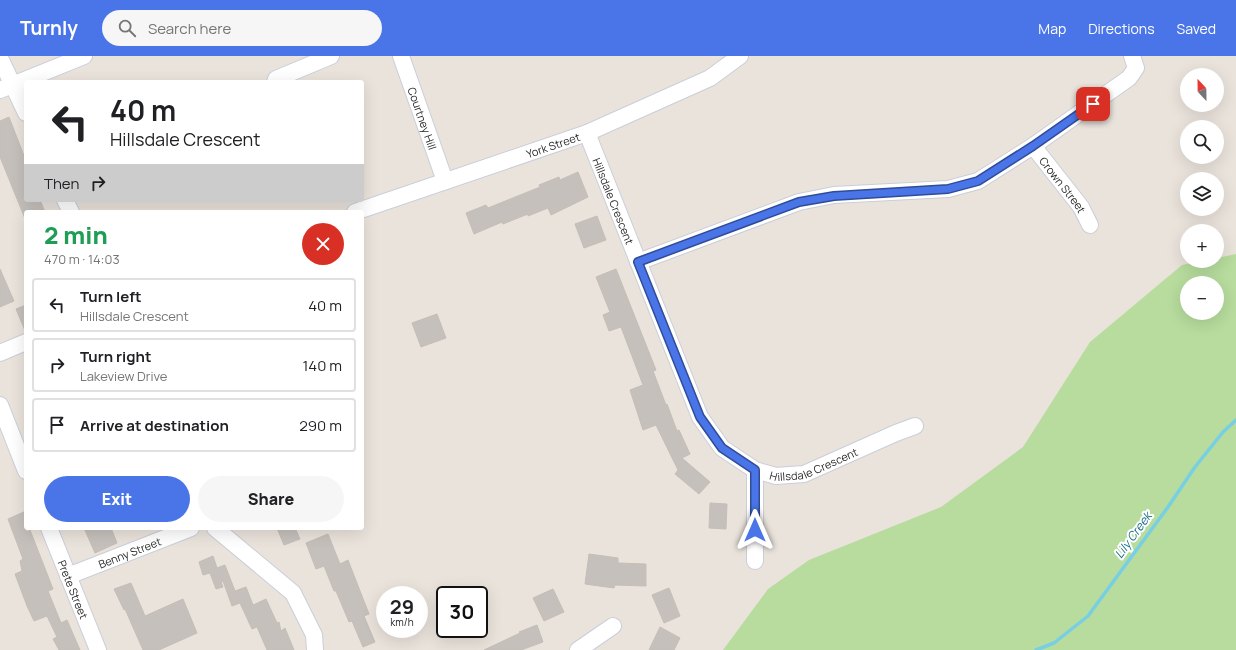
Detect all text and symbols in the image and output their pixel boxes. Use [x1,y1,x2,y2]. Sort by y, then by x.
search box [102,10,382,46]
text: Turnly [20,15,78,41]
icon: search [116,17,138,39]
text: Search here [148,18,231,39]
text: Map [1038,19,1066,38]
text: Directions [1088,19,1155,38]
text: Saved [1177,19,1216,38]
north arrow [1180,68,1224,112]
map controls [1180,68,1224,320]
street label: Courtney Hill [405,85,441,152]
pin [1076,87,1110,121]
text: 40 m [110,91,176,129]
icon: arrive [1082,93,1104,115]
icon: left [44,96,96,148]
button: search [1180,120,1224,164]
text: Hillsdale Crescent [110,127,260,151]
street label: York Street [524,129,582,161]
street label: Crown Street [1037,153,1090,215]
street label: Hillsdale Crescent [590,155,638,246]
icon: right [87,172,109,194]
button: layers [1180,172,1224,216]
text: Then [44,173,79,194]
text: 2 min [44,218,108,251]
button: close [302,223,344,265]
button: + [1180,224,1224,268]
text: 470 m · 14:03 [44,250,120,268]
button: − [1180,276,1224,320]
text: Turn left [80,286,142,307]
icon: left [46,294,68,316]
text: 40 m [308,295,342,316]
text: Hillsdale Crescent [80,307,189,325]
text: Turn right [80,346,151,367]
icon: right [46,354,68,376]
text: 140 m [302,355,342,376]
text: Lakeview Drive [80,367,167,385]
icon: arrive [46,414,68,436]
text: Arrive at destination [80,415,229,436]
text: 290 m [299,415,342,436]
street label: Hillsdale Crescent [768,444,860,484]
button: Exit [44,476,190,522]
button: Share [198,476,344,522]
water label: Lily Creek [1110,507,1157,562]
position arrow [734,509,776,551]
street label: Benny Street [96,533,163,571]
street label: Prete Street [55,558,92,621]
speed limit sign: 30 [436,586,488,638]
text: 29 [390,593,414,620]
text: km/h [390,615,414,629]

